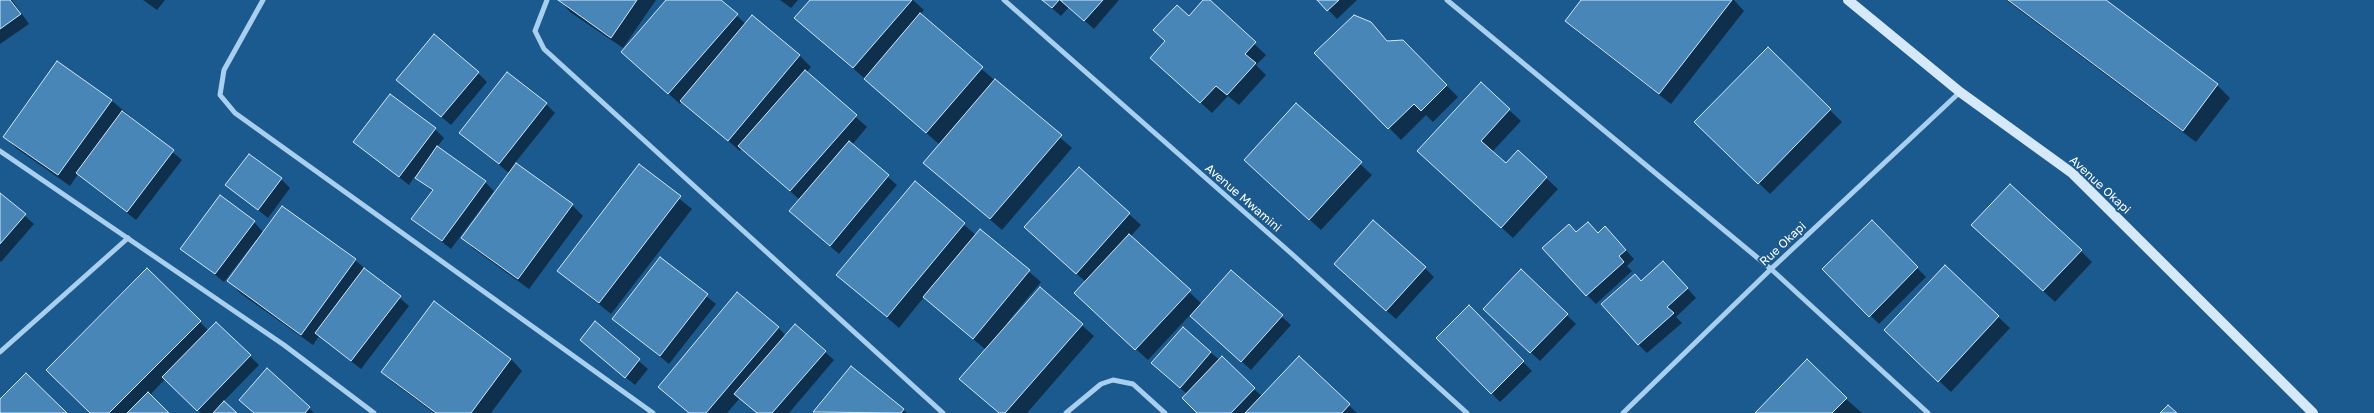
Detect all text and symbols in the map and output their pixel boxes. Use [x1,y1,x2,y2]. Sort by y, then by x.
street label: Avenue Okapi [2066,153,2134,217]
street label: Avenue Mwamini [1202,161,1284,235]
street label: Rue Okapi [1757,219,1809,269]

